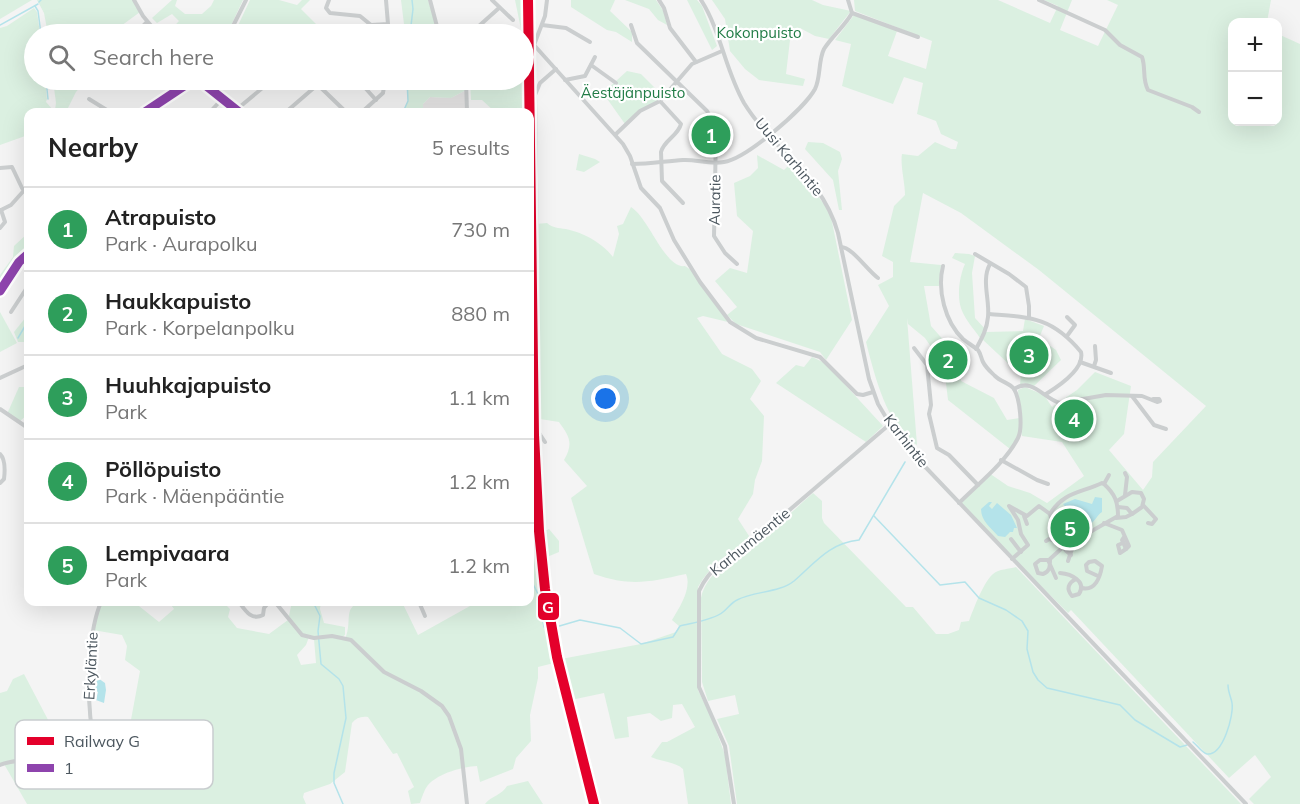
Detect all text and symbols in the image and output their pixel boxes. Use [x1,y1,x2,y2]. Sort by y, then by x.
map controls [1228,18,1282,126]
button: + [1228,18,1282,72]
park label: Kokonpuisto [716,23,802,42]
search box [24,24,534,90]
icon: search [45,41,78,74]
text: Search here [93,43,214,71]
button: − [1228,72,1282,126]
park label: Äestäjänpuisto [581,83,685,102]
pin: 1 [692,112,730,158]
street label: Uusi Karhintie [751,114,828,200]
text: Nearby [48,131,138,164]
text: 5 results [432,135,510,160]
street label: Auratie [705,174,724,226]
text: Atrapuisto [105,203,216,231]
text: 1 [62,217,74,242]
text: 730 m [451,217,510,242]
text: Park · Aurapolku [105,231,258,256]
text: Haukkapuisto [105,287,251,315]
text: 2 [62,301,74,326]
text: 880 m [451,301,510,326]
text: Park · Korpelanpolku [105,315,295,340]
pin: 3 [1010,332,1048,378]
pin: 2 [928,338,968,382]
text: Huuhkajapuisto [105,371,271,399]
your location [591,384,620,413]
text: 3 [62,385,74,410]
text: 1.1 km [448,385,510,410]
pin: 4 [1054,396,1094,442]
text: Park [105,399,147,424]
street label: Karhintie [880,410,933,471]
text: Pöllöpuisto [105,455,221,483]
text: 4 [62,469,74,494]
text: 1.2 km [448,469,510,494]
text: Park · Mäenpääntie [105,483,284,508]
street label: Karhumäentie [706,504,794,580]
pin: 5 [1050,506,1090,550]
text: Lempivaara [105,539,230,567]
text: 5 [62,553,74,578]
text: 1.2 km [448,553,510,578]
text: Park [105,567,147,592]
line badge: G [537,592,560,621]
text: G [542,597,554,617]
street label: Erkyläntie [79,631,102,700]
legend [15,720,213,789]
text: Railway G [64,731,140,751]
text: 1 [64,758,74,778]

